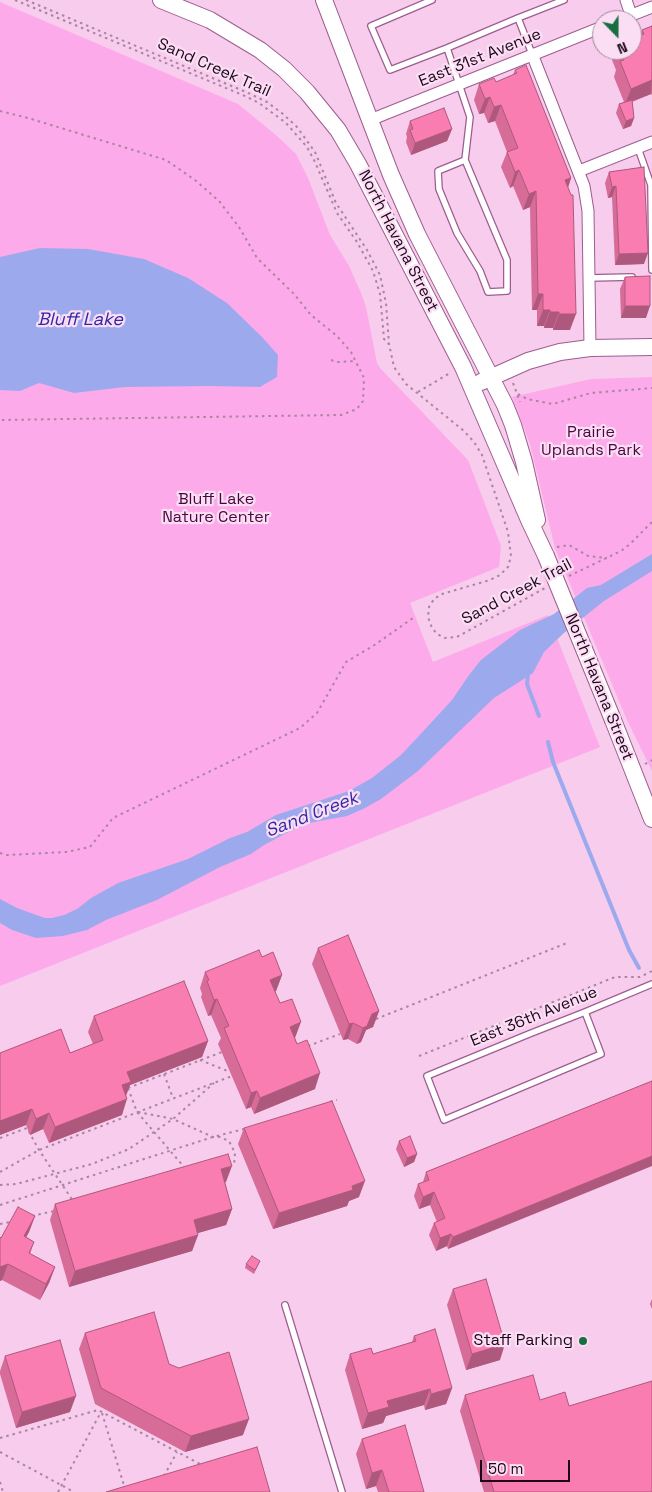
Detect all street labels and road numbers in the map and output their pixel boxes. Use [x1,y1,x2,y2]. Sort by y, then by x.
street label: East 31st Avenue [416,25,544,91]
street label: Sand Creek Trail [154,34,274,102]
street label: North Havana Street [354,167,442,315]
street label: Sand Creek Trail [459,555,575,629]
street label: North Havana Street [561,611,637,763]
street label: East 36th Avenue [468,983,600,1051]

